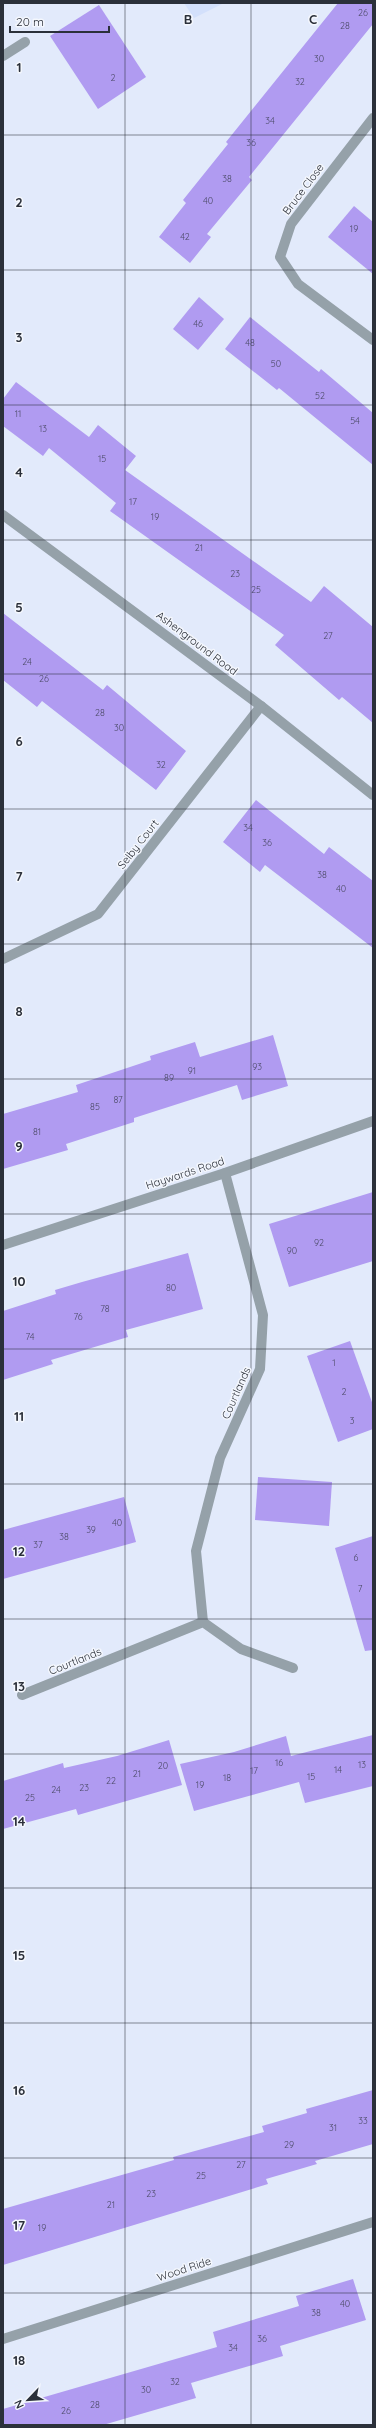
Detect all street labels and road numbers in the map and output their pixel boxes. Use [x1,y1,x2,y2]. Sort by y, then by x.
street label: Bruce Close [279,161,327,217]
street label: Ashenground Road [154,608,240,678]
street label: Selby Court [114,816,162,872]
street label: Haywards Road [144,1154,226,1192]
street label: Courtlands [218,1365,254,1421]
street label: Courtlands [47,1644,103,1678]
street label: Wood Ride [155,2254,213,2284]

